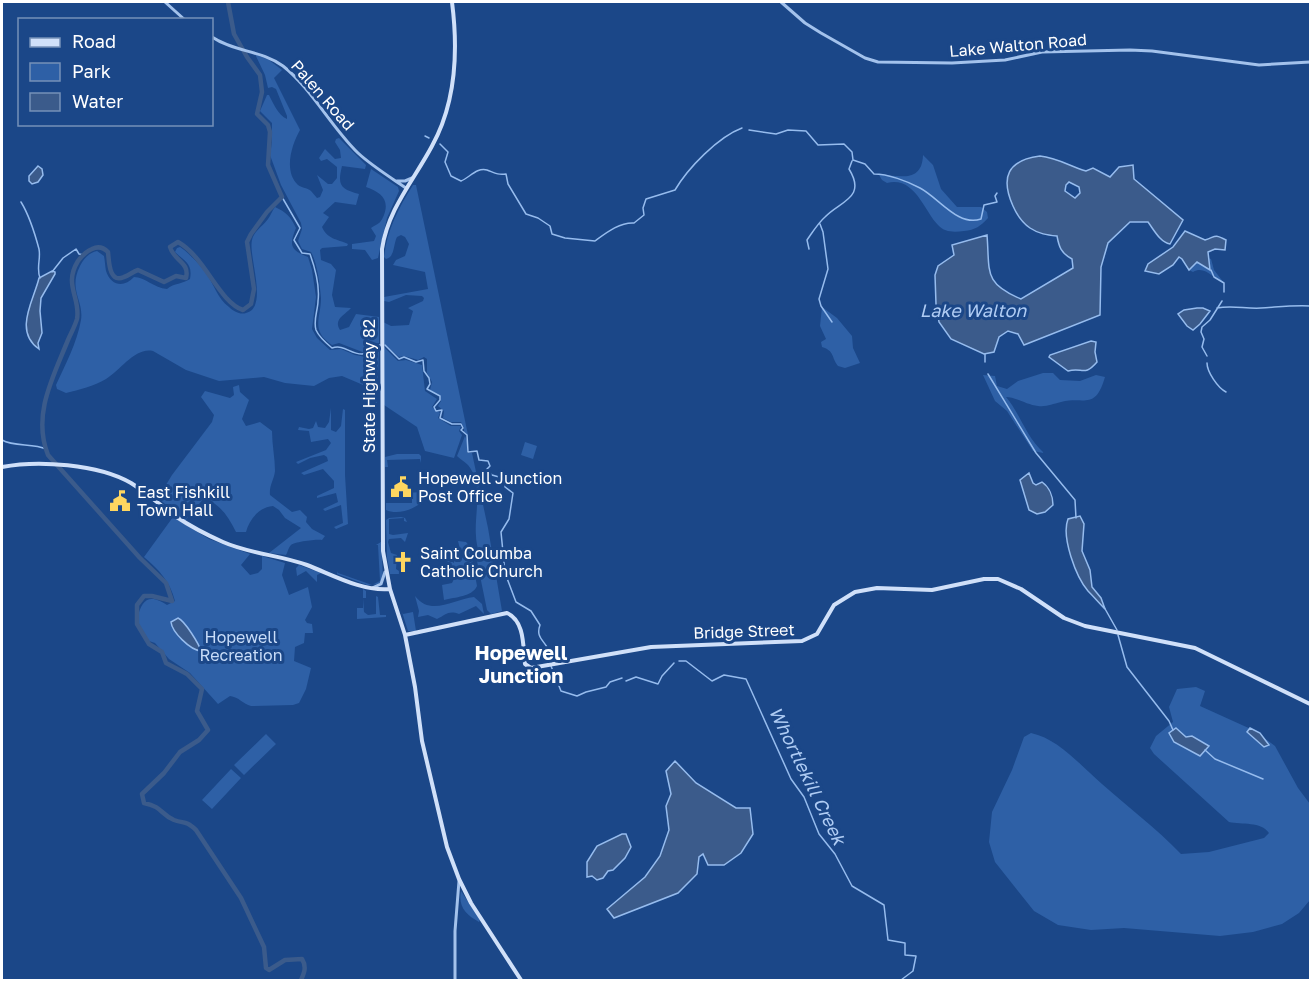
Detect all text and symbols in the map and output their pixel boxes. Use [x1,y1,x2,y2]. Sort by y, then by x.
legend [18,18,213,126]
street label: Lake Walton Road [948,29,1088,61]
text: Road [72,30,116,52]
street label: Palen Road [287,56,359,134]
text: Park [72,60,111,82]
text: Water [72,90,123,112]
water label: Lake Walton [920,299,1027,321]
street label: State Highway 82 [359,319,379,453]
place label: Hopewell Junction Post Office [418,468,562,506]
public building icon: Hopewell Junction Post Office [389,475,413,499]
place label: East Fishkill Town Hall [137,482,230,520]
public building icon: East Fishkill Town Hall [108,489,132,513]
place label: Saint Columba Catholic Church [420,543,543,581]
church icon: Saint Columba Catholic Church [391,550,415,574]
street label: Bridge Street [693,619,795,643]
park label: Hopewell Recreation [199,627,283,665]
district label: Hopewell Junction [475,640,568,687]
water label: Whortlekill Creek [765,703,852,850]

